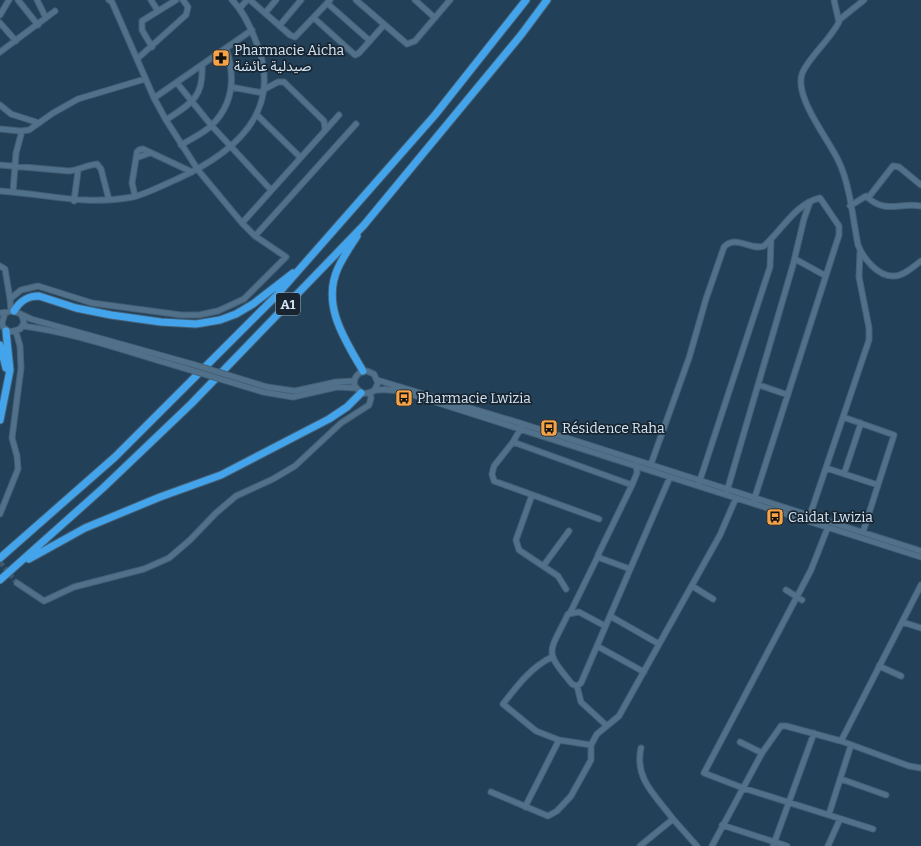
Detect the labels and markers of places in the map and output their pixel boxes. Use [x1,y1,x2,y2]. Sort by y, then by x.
place label: Pharmacie Aicha صيدلية عائشة [234,42,345,75]
pharmacy icon: Pharmacie Aicha صيدلية عائشة [211,48,231,68]
bus stop icon: Pharmacie Lwizia [394,388,414,408]
place label: Pharmacie Lwizia [417,390,531,407]
bus stop icon: Résidence Raha [539,418,559,438]
place label: Résidence Raha [562,420,665,437]
bus stop icon: Caidat Lwizia [765,507,785,527]
place label: Caidat Lwizia [788,509,873,526]

